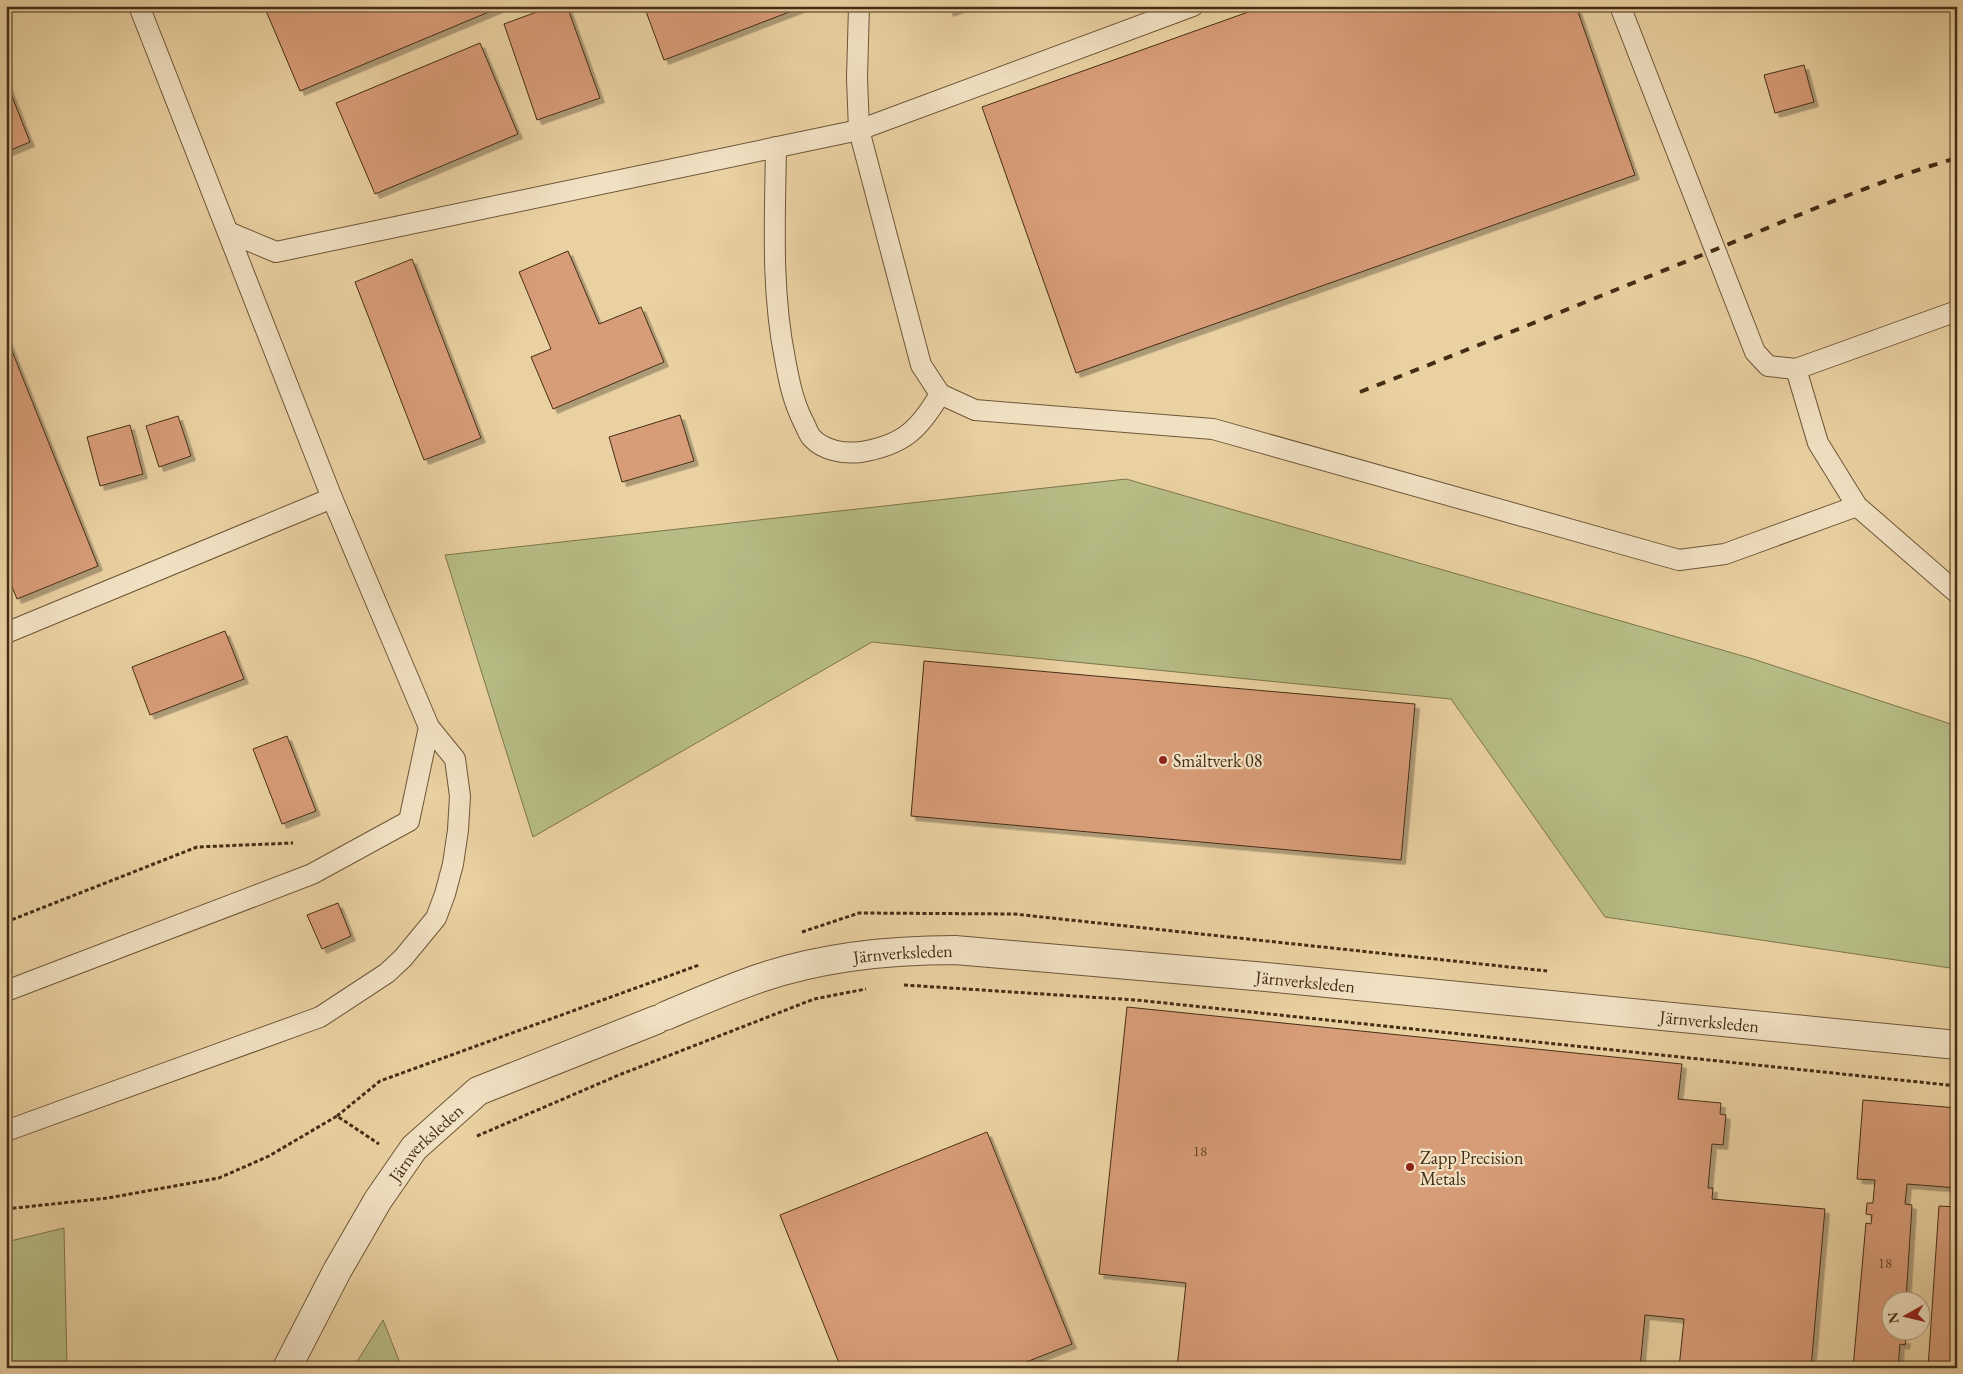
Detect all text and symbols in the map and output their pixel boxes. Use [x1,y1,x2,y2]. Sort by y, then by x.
place label: Smältverk 08 [1173,749,1262,772]
marker: Smältverk 08 [1157,754,1169,766]
street label: Järnverksleden [850,938,953,968]
street label: Järnverksleden [1253,964,1357,997]
street label: Järnverksleden [1657,1004,1761,1037]
street label: Järnverksleden [382,1098,468,1188]
house number: 18 [1193,1141,1207,1160]
place label: Zapp Precision Metals [1420,1146,1524,1190]
marker: Zapp Precision Metals [1404,1161,1416,1173]
house number: 18 [1878,1253,1892,1272]
north arrow [1880,1292,1930,1342]
text: N [1883,1310,1903,1325]

